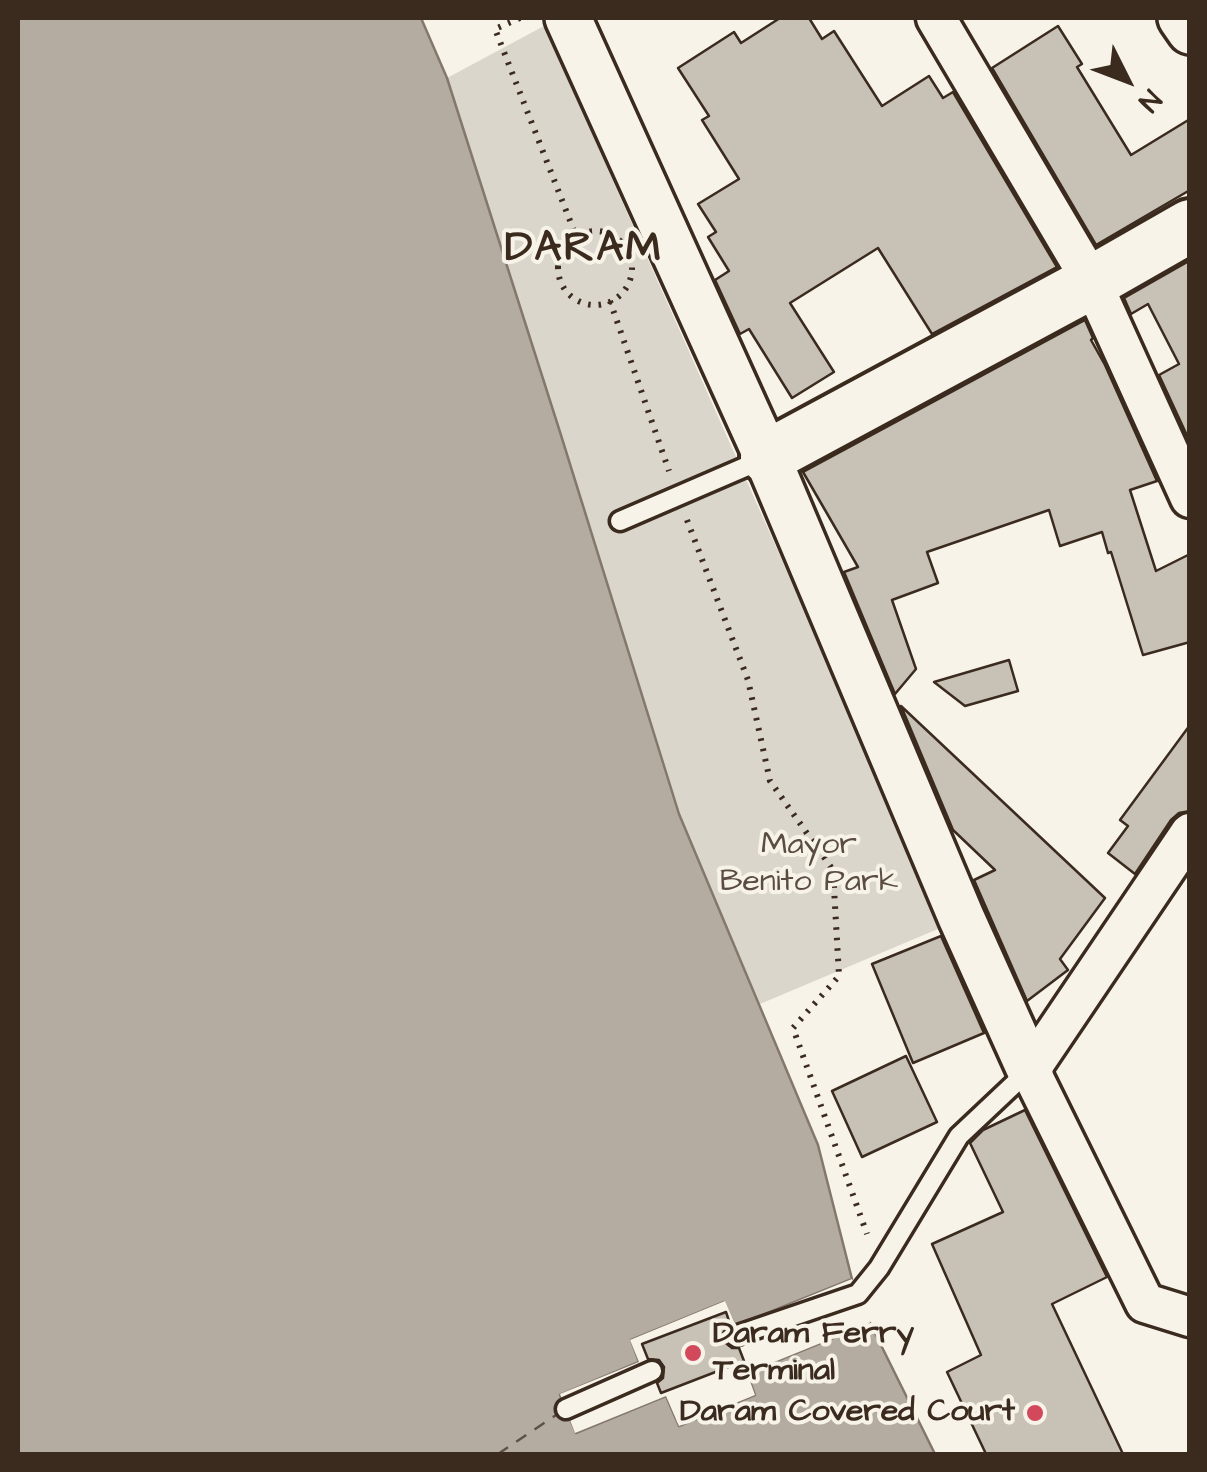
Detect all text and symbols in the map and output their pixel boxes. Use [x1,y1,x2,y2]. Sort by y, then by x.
north arrow [1077,30,1177,130]
text: N [1129,81,1170,120]
district label: DARAM [505,226,663,276]
park label: Mayor Benito Park [720,827,898,902]
place label: Daram Ferry Terminal [713,1316,914,1391]
marker: Daram Ferry Terminal [682,1342,704,1364]
place label: Daram Covered Court [680,1394,1015,1432]
marker: Daram Covered Court [1024,1402,1046,1424]

